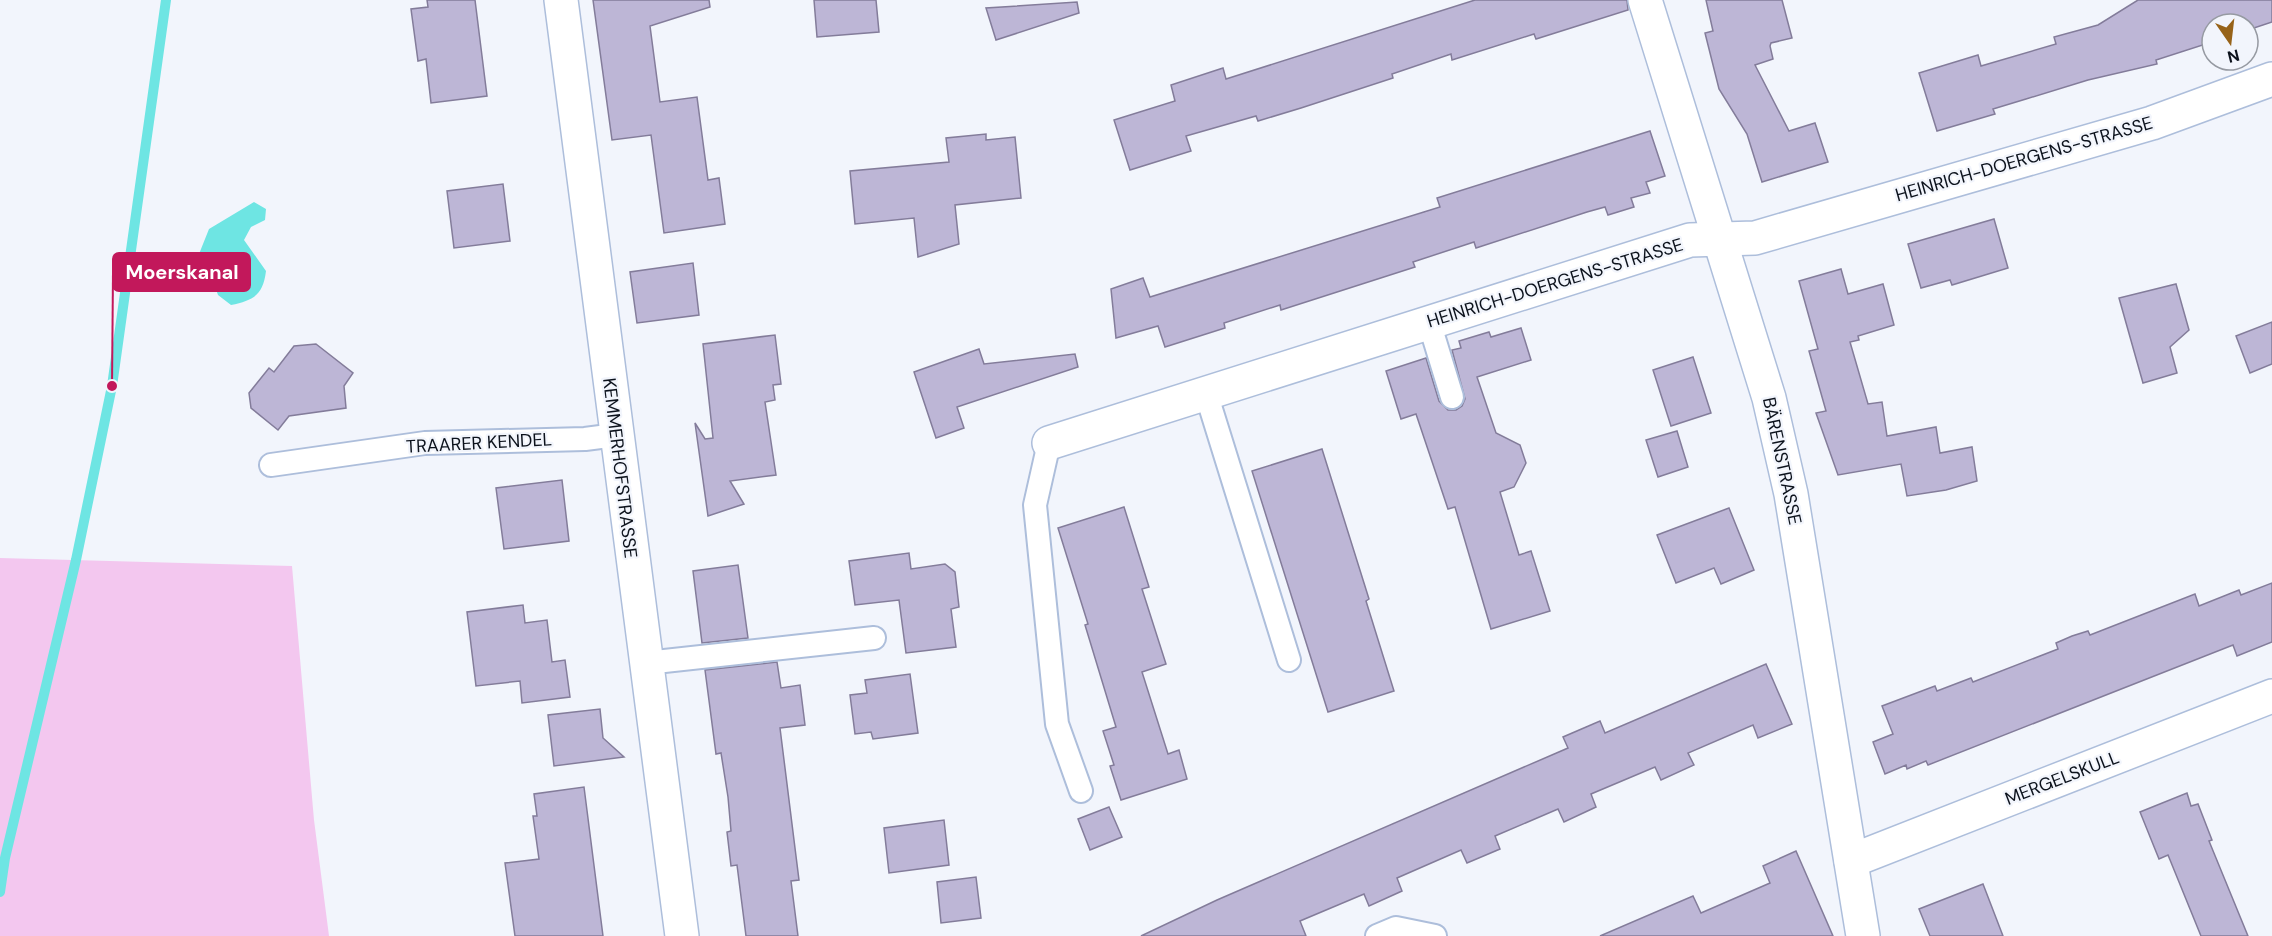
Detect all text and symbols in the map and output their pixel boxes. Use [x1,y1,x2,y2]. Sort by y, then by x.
north arrow [2200,12,2260,72]
text: N [2225,44,2242,68]
street label: HEINRICH-DOERGENS-STRASSE [1893,111,2155,207]
street label: HEINRICH-DOERGENS-STRASSE [1424,233,1686,333]
callout: Moerskanal [113,253,250,291]
text: Moerskanal [125,259,239,285]
street label: KEMMERHOFSTRASSE [597,376,643,560]
street label: BÄRENSTRASSE [1757,395,1807,527]
street label: TRAARER KENDEL [405,427,553,459]
street label: MERGELSKULL [2001,745,2123,811]

